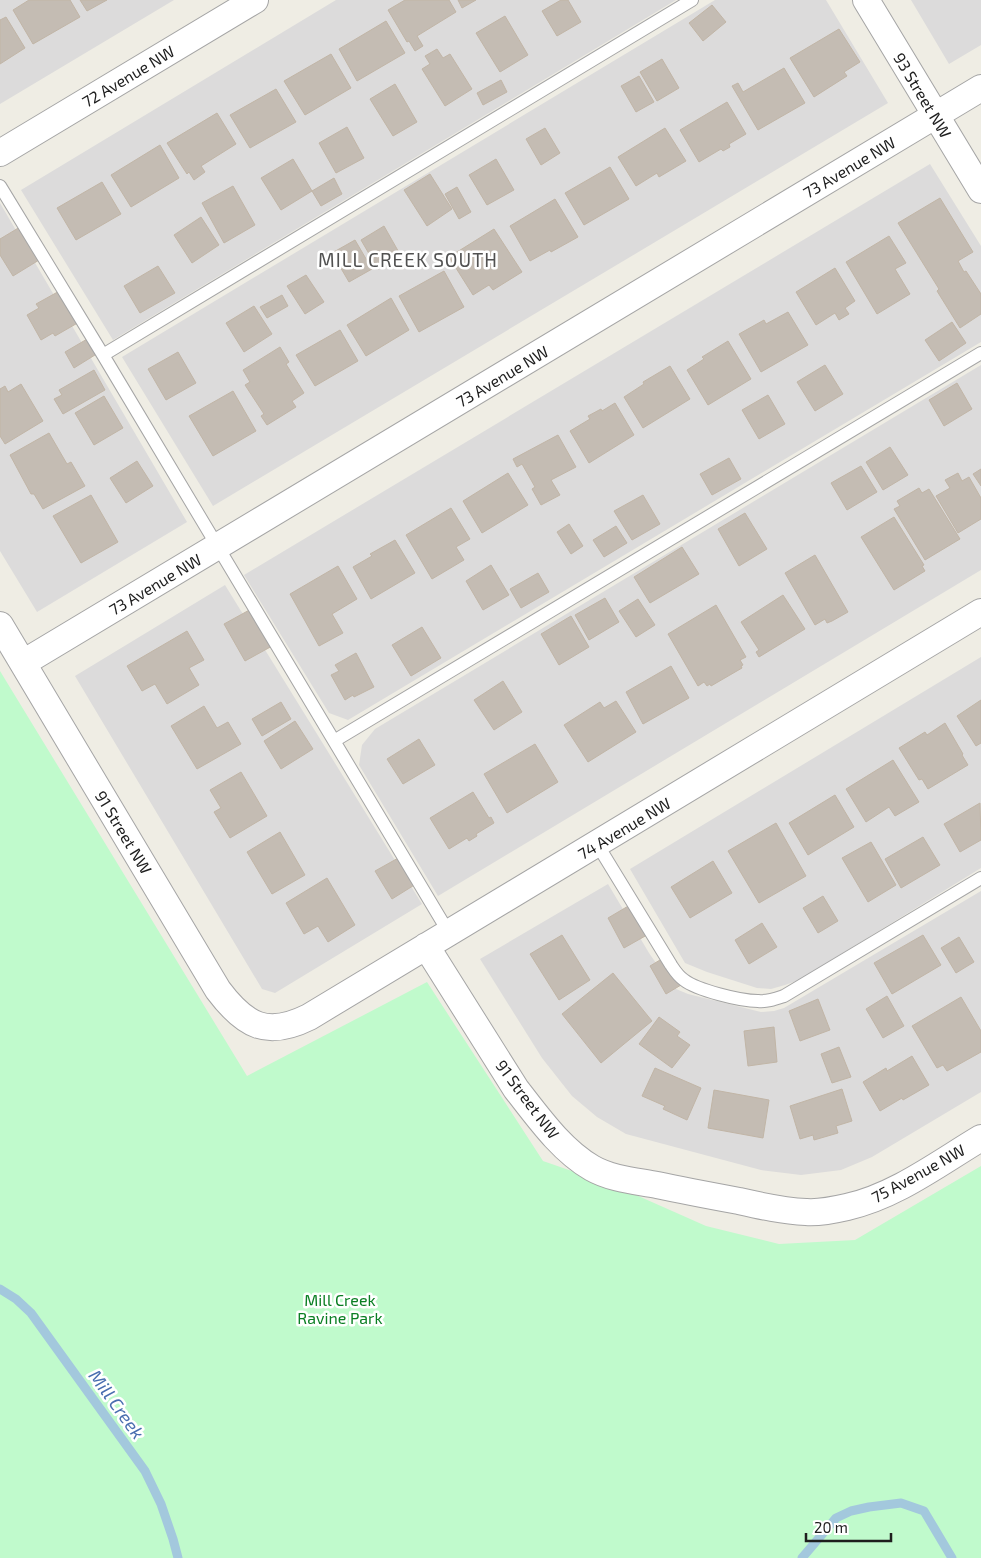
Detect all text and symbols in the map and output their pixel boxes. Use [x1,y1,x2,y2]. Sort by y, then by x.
street label: 72 Avenue NW [79,41,177,111]
street label: 93 Street NW [890,49,956,141]
street label: 73 Avenue NW [800,132,898,202]
district label: MILL CREEK SOUTH [318,248,498,271]
street label: 73 Avenue NW [453,341,551,411]
street label: 73 Avenue NW [106,549,204,619]
street label: 91 Street NW [92,787,156,877]
street label: 74 Avenue NW [574,793,674,863]
street label: 91 Street NW [492,1056,564,1142]
street label: 75 Avenue NW [868,1140,968,1206]
park label: Mill Creek Ravine Park [297,1290,383,1327]
water label: Mill Creek [85,1365,149,1443]
scale bar [806,1510,891,1542]
text: 20 m [814,1518,848,1536]

